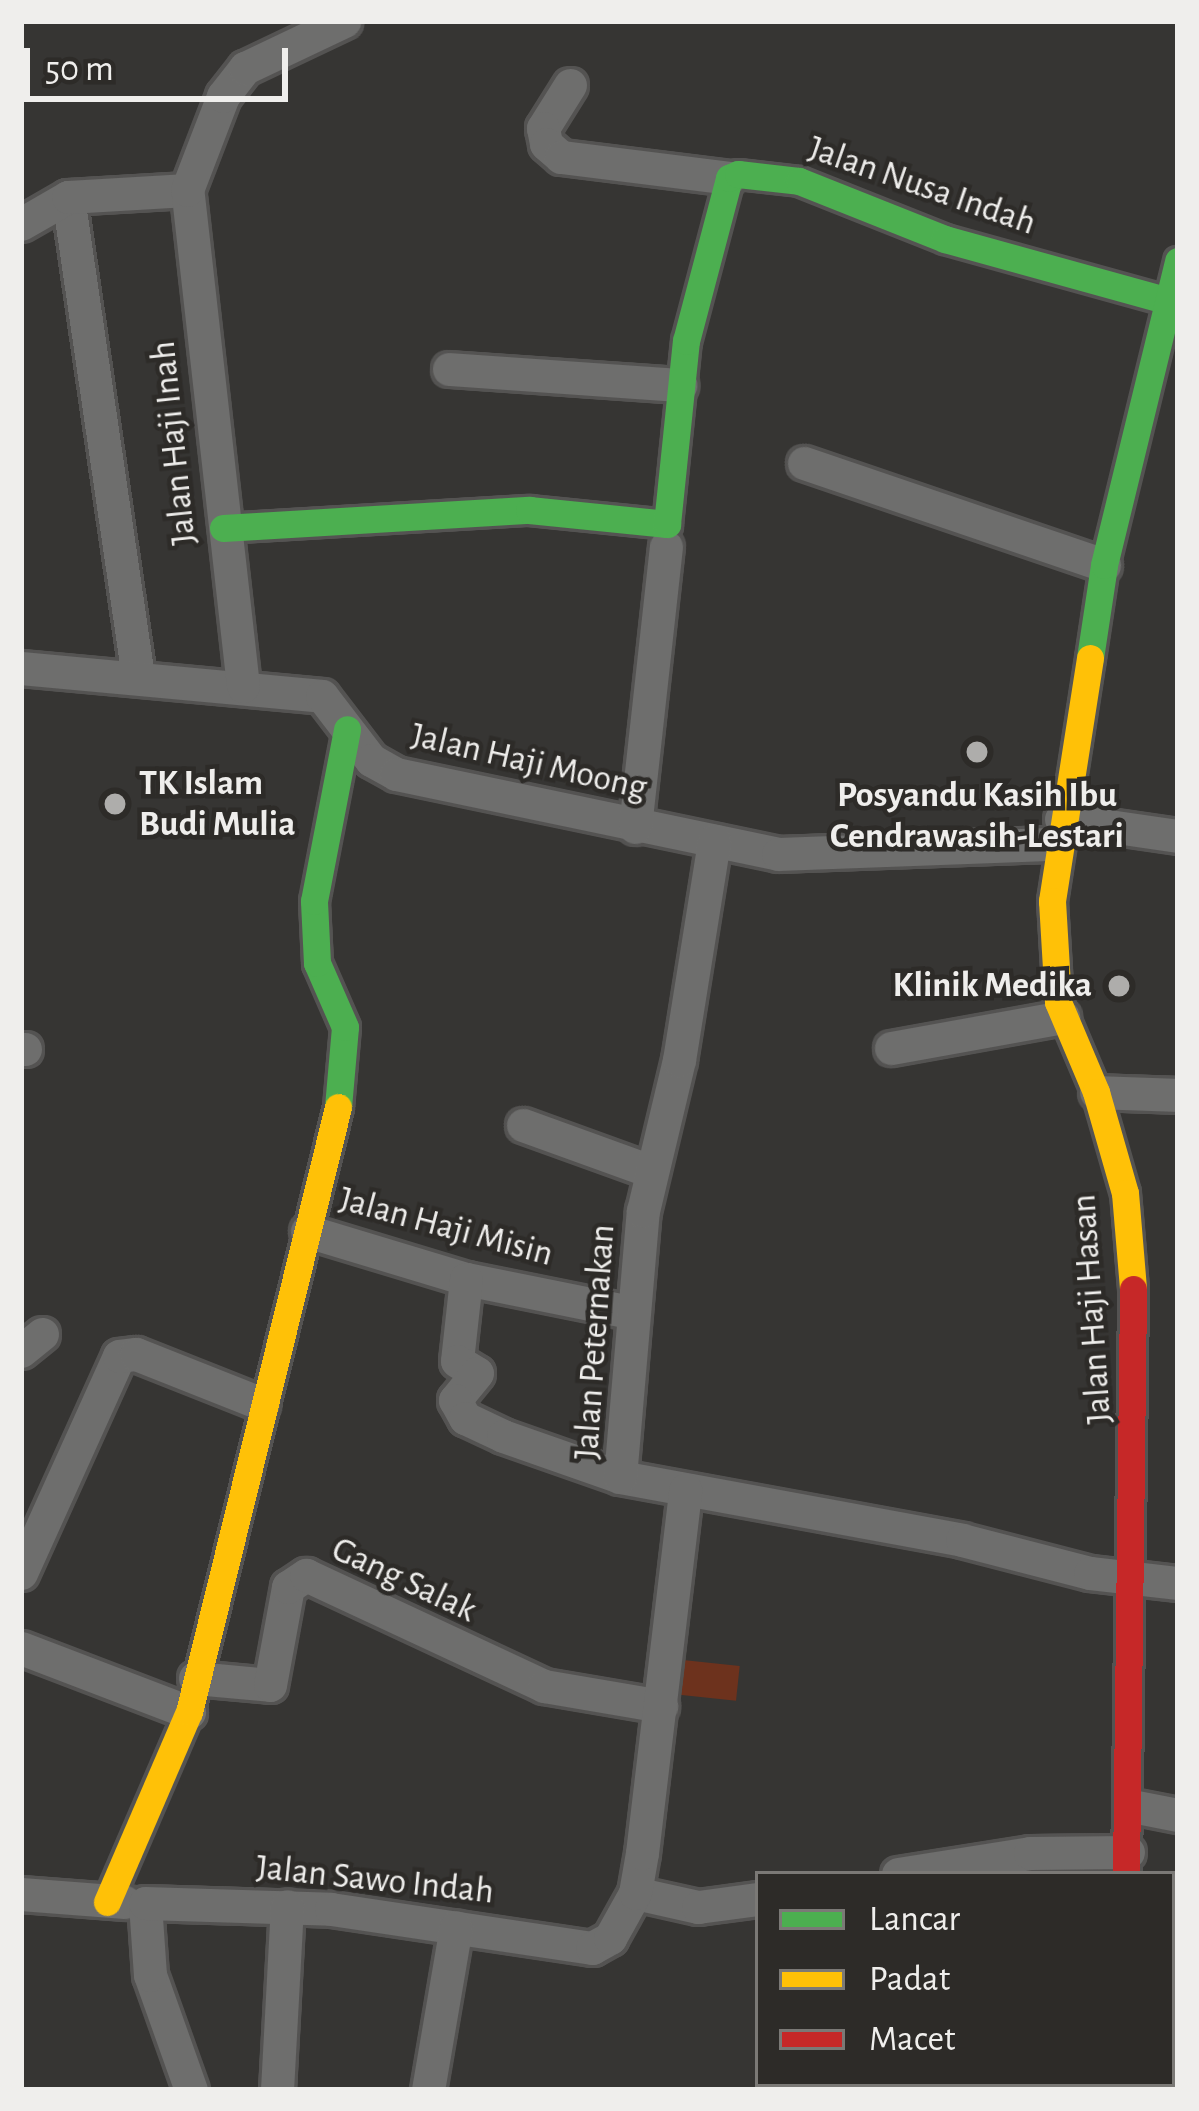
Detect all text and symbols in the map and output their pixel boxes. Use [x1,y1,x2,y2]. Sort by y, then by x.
scale bar [30,24,294,98]
text: 50 m [45,51,114,87]
street label: Jalan Nusa Indah [803,127,1041,245]
street label: Jalan Haji Inah [142,339,206,547]
street label: Jalan Haji Moong [407,714,651,810]
marker: Posyandu Kasih Ibu Cendrawasih-Lestari [961,736,993,768]
place label: TK Islam Budi Mulia [139,761,295,846]
place label: Posyandu Kasih Ibu Cendrawasih-Lestari [830,773,1124,858]
marker: TK Islam Budi Mulia [102,791,128,817]
place label: Klinik Medika [892,964,1092,1008]
marker: Klinik Medika [1103,970,1135,1002]
street label: Jalan Haji Misin [335,1178,557,1276]
street label: Jalan Haji Hasan [1062,1193,1122,1425]
street label: Jalan Peternakan [565,1223,625,1461]
street label: Gang Salak [325,1528,483,1632]
street label: Jalan Sawo Indah [254,1846,496,1914]
legend [755,1871,1175,2087]
text: Lancar [869,1901,960,1937]
text: Padat [869,1961,950,1997]
text: Macet [869,2021,956,2057]

